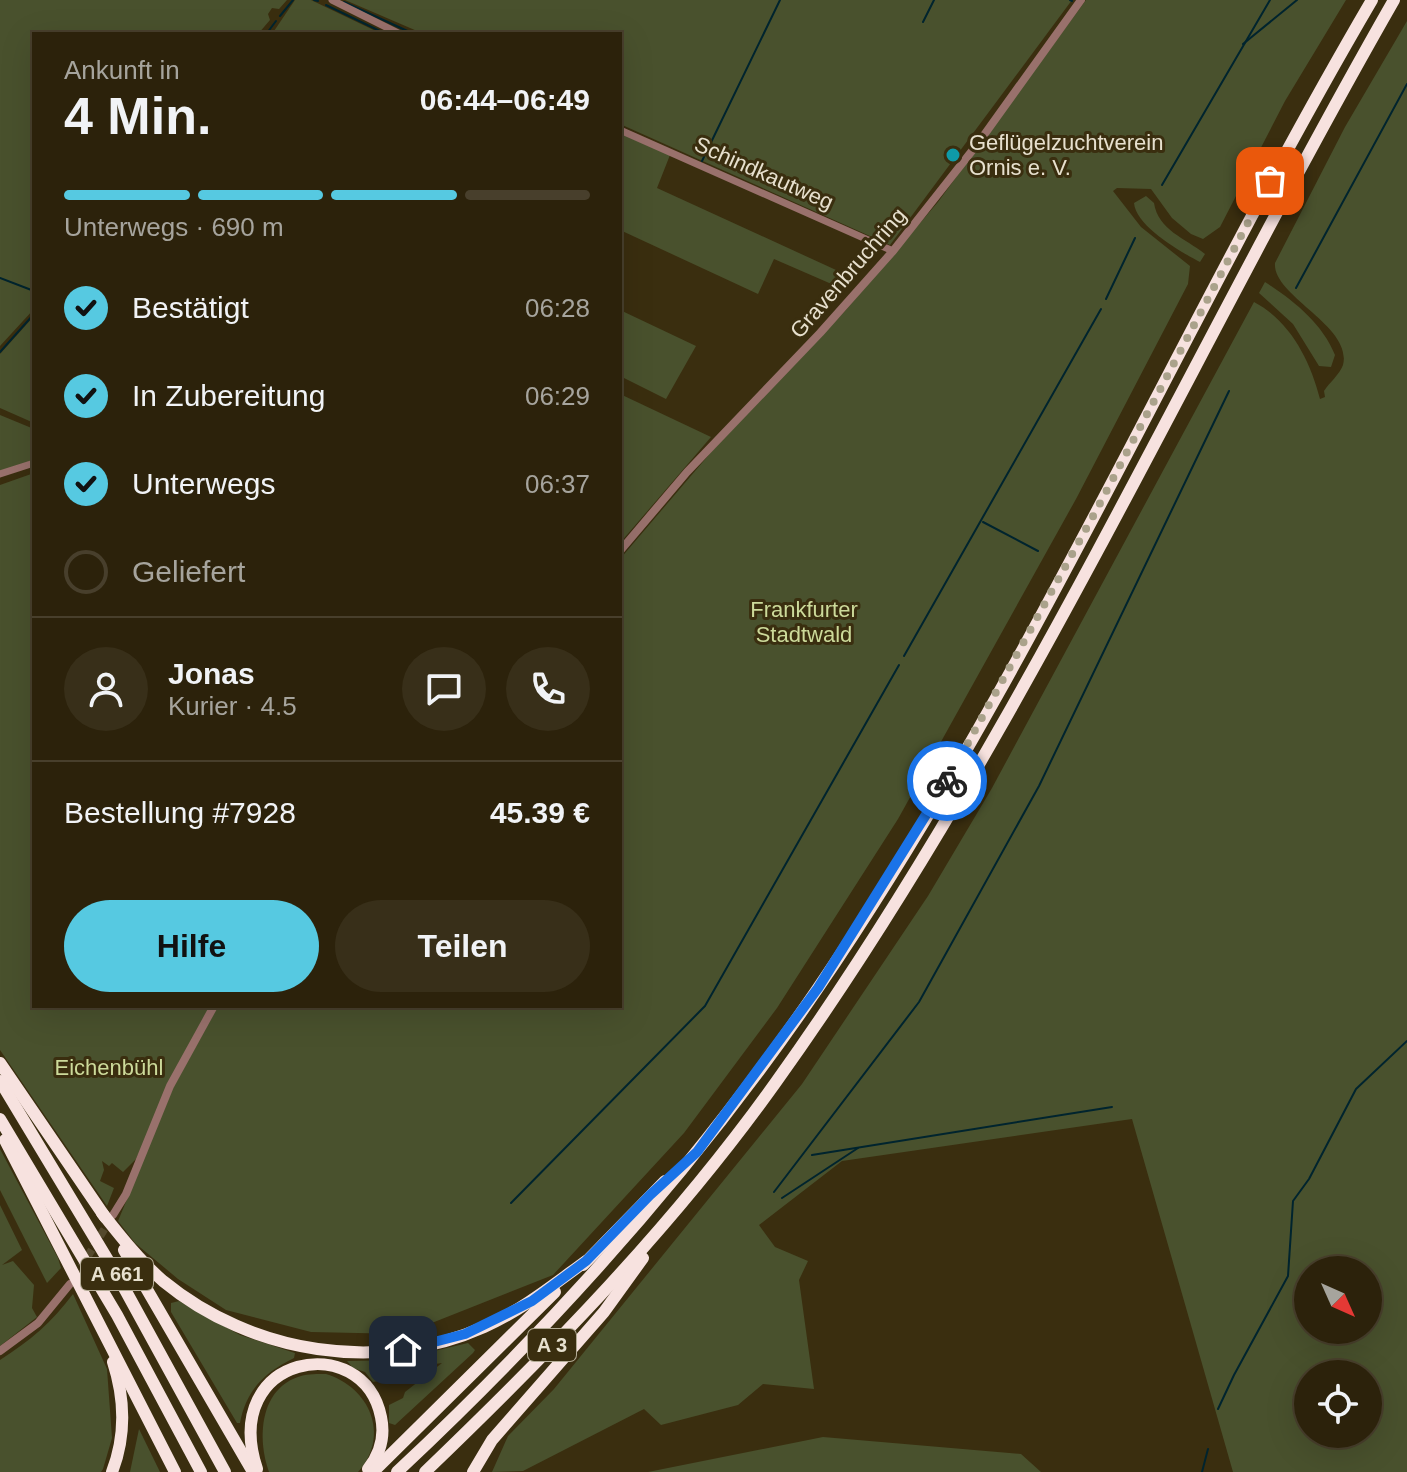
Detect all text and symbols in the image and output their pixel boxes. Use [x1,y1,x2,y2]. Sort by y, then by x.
text: Ankunft in [64,55,180,85]
text: 06:44–06:49 [420,83,590,116]
text: 4 Min. [64,87,211,145]
place label: Geflügelzuchtverein Ornis e. V. [969,130,1163,180]
street label: Schindkautweg [691,131,837,215]
marker: Geflügelzuchtverein Ornis e. V. [944,146,962,164]
pin [1236,147,1304,215]
icon: bag [1248,159,1292,203]
street label: Gravenbruchring [785,203,911,343]
text: Unterwegs · 690 m [64,212,284,242]
icon: check [64,286,108,330]
text: Bestätigt [132,291,249,324]
text: 06:28 [525,293,590,323]
icon: check [64,374,108,418]
text: In Zubereitung [132,379,325,412]
text: 06:29 [525,381,590,411]
icon: check [64,462,108,506]
text: Unterwegs [132,467,275,500]
text: 06:37 [525,469,590,499]
text: Geliefert [132,555,245,588]
park label: Frankfurter Stadtwald [750,597,858,647]
button: person [64,647,148,731]
button: chat [402,647,486,731]
button: phone [506,647,590,731]
text: Jonas [168,657,255,690]
text: Kurier · 4.5 [168,691,297,721]
courier [907,741,987,821]
icon: bike [925,759,969,803]
text: Bestellung #7928 [64,796,296,829]
text: 45.39 € [490,796,590,829]
button: Hilfe [64,900,319,992]
button: Teilen [335,900,590,992]
park label: Eichenbühl [55,1055,163,1080]
north arrow [1294,1256,1382,1344]
map controls [1294,1256,1382,1448]
road number: A 661 [81,1258,153,1290]
pin [369,1316,437,1384]
icon: home [381,1328,425,1372]
road number: A 3 [528,1329,576,1361]
button: locate [1294,1360,1382,1448]

